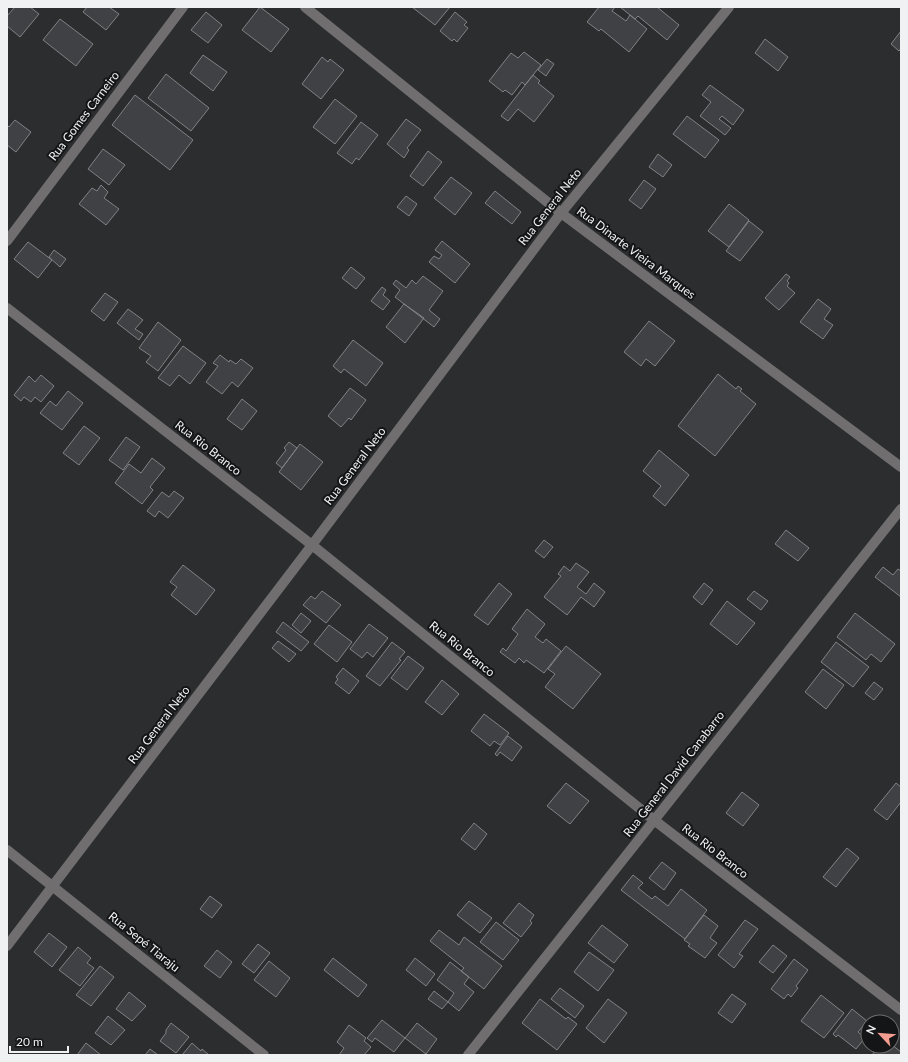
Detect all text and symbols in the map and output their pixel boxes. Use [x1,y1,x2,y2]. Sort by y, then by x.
street label: Rua Gomes Carneiro [45,68,122,163]
street label: Rua General Neto [515,165,584,248]
street label: Rua Dinarte Vieira Marques [574,203,699,302]
street label: Rua Rio Branco [172,417,245,478]
street label: Rua General Neto [320,424,389,508]
street label: Rua Rio Branco [426,618,498,680]
street label: Rua General Neto [124,683,193,767]
street label: Rua General David Canabarro [620,708,727,840]
street label: Rua Rio Branco [679,820,752,881]
street label: Rua Sepé Tiaraju [106,908,183,975]
north arrow [860,1014,900,1054]
text: N [863,1023,878,1036]
scale bar [10,1028,68,1054]
text: 20 m [16,1034,43,1049]

